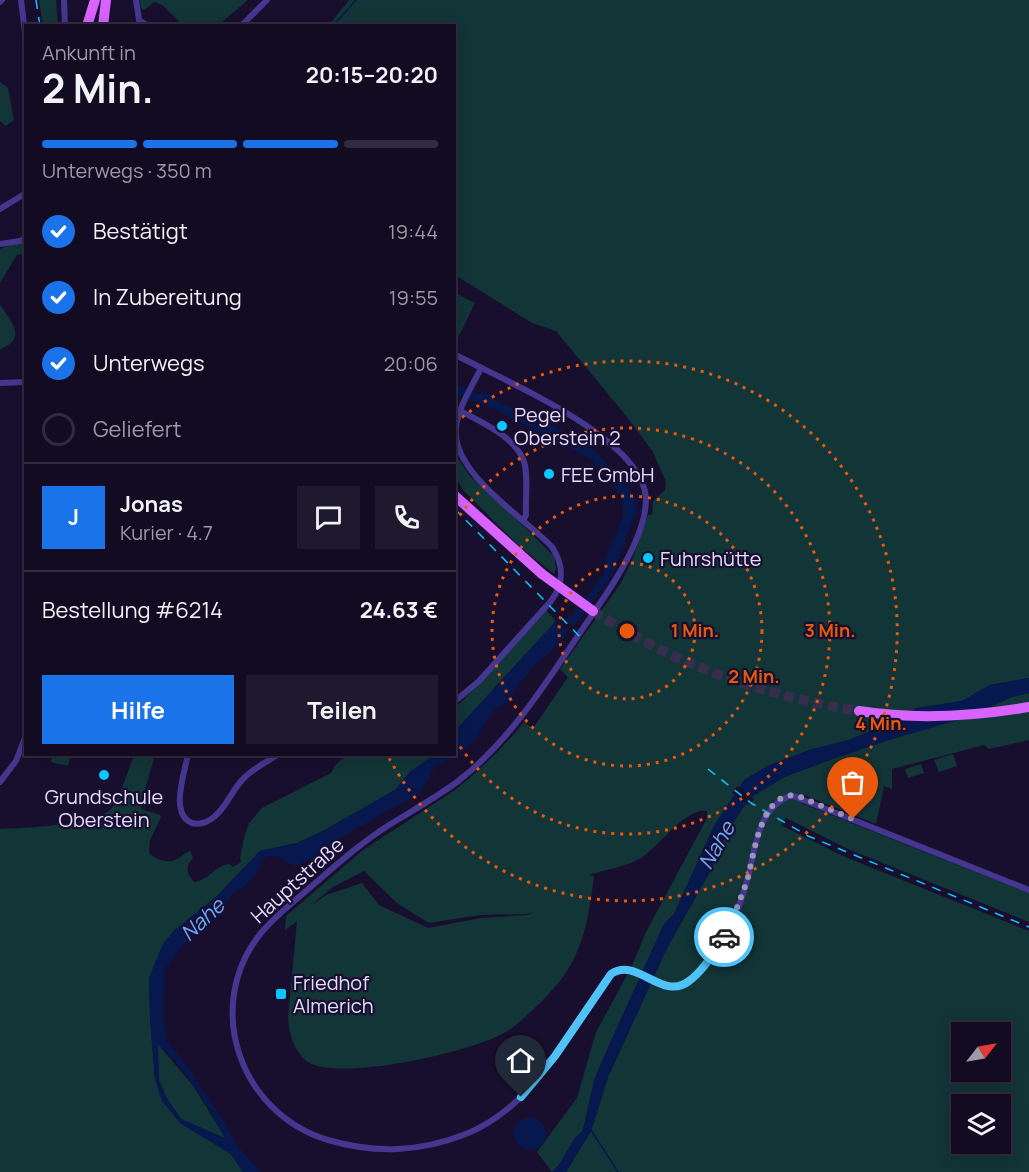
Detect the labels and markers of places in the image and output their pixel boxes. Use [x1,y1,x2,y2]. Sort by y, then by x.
place label: Pegel Oberstein 2 [514,401,621,451]
marker: Pegel Oberstein 2 [495,419,509,433]
place label: FEE GmbH [561,461,654,488]
marker: FEE GmbH [542,467,556,481]
place label: Fuhrshütte [660,545,761,572]
marker: Fuhrshütte [641,551,655,565]
centre of rings [617,621,637,641]
pin [827,757,878,819]
marker: Grundschule Oberstein [97,768,111,782]
place label: Grundschule Oberstein [45,783,163,833]
place label: Friedhof Almerich [293,969,374,1019]
marker: Friedhof Almerich [274,987,288,1001]
pin [495,1035,546,1097]

